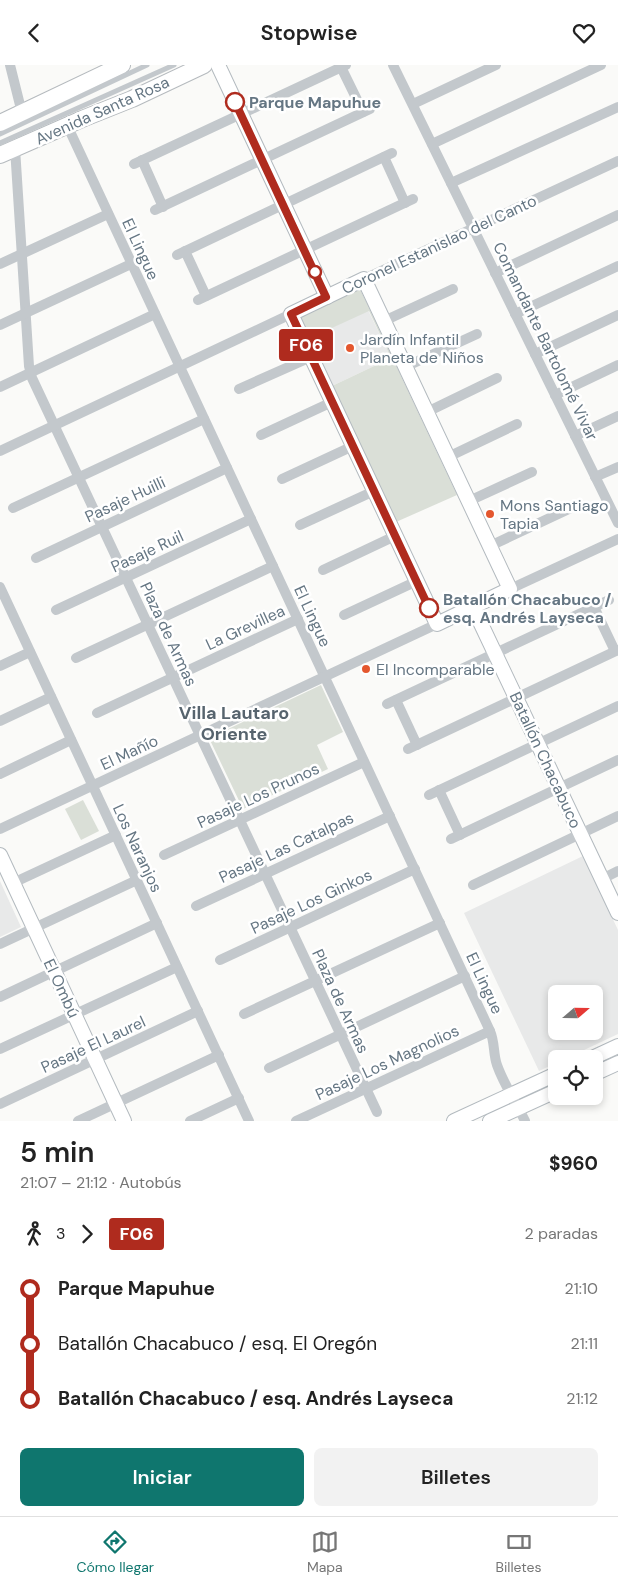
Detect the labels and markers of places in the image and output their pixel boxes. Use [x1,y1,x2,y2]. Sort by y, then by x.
marker: Parque Mapuhue [225,92,245,112]
place label: Parque Mapuhue [249,92,381,113]
unlabelled marker [308,265,322,279]
place label: Jardín Infantil Planeta de Niños [360,329,484,368]
marker: Jardín Infantil Planeta de Niños [344,342,356,354]
place label: Mons Santiago Tapia [500,495,609,534]
marker: Mons Santiago Tapia [484,508,496,520]
place label: Batallón Chacabuco / esq. Andrés Layseca [443,589,611,628]
marker: Batallón Chacabuco / esq. Andrés Layseca [419,598,439,618]
place label: El Incomparable [376,659,495,680]
marker: El Incomparable [360,663,372,675]

